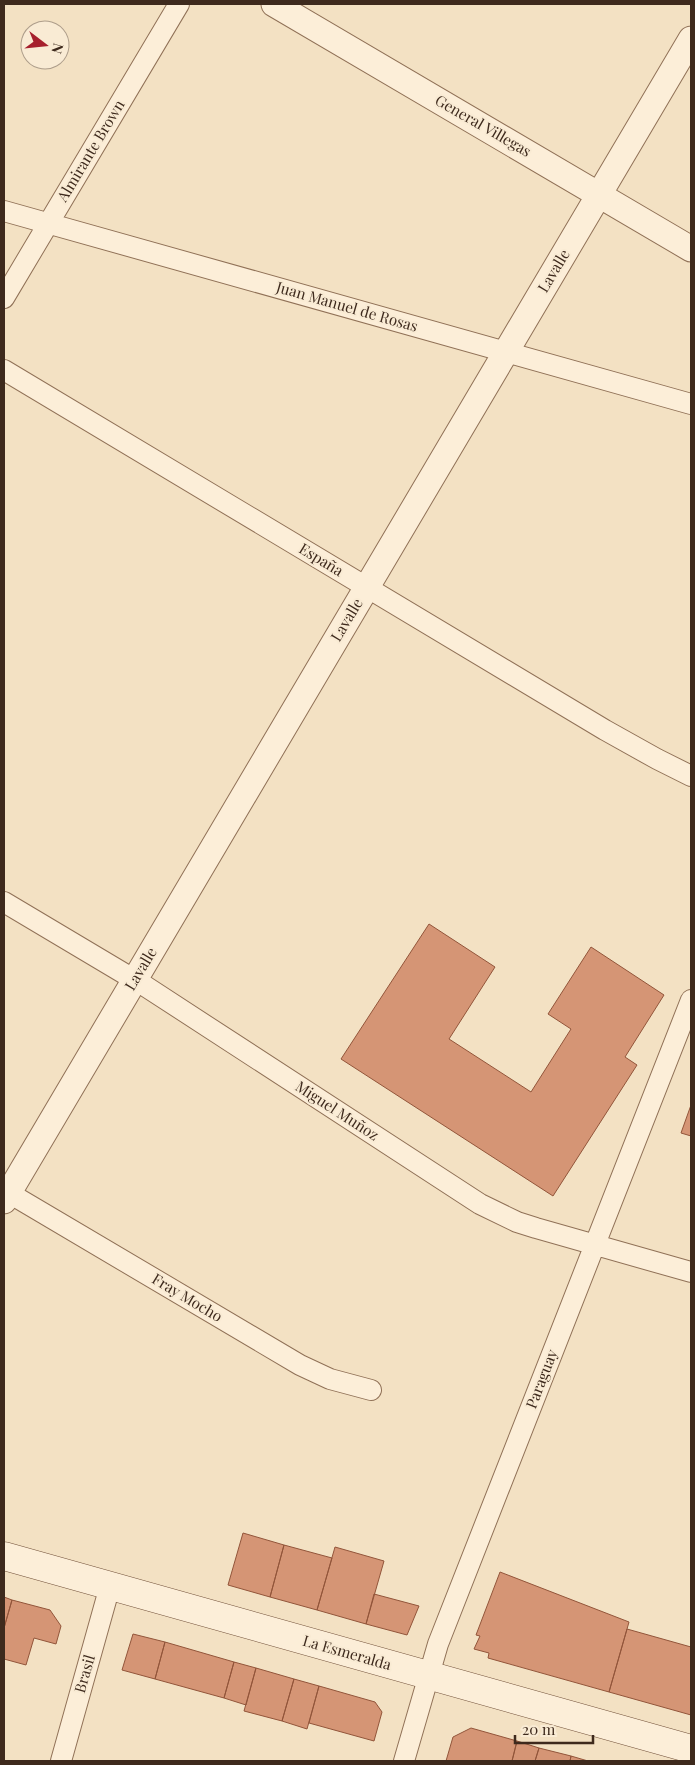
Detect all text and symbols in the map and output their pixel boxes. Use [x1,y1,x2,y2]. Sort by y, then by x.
north arrow [20,20,70,70]
text: N [47,41,69,56]
street label: General Villegas [432,90,535,161]
street label: Almirante Brown [51,96,128,206]
street label: Lavalle [532,245,574,296]
street label: Juan Manuel de Rosas [273,276,420,336]
street label: España [296,538,348,580]
street label: Lavalle [325,594,367,645]
street label: Lavalle [119,943,161,994]
street label: Miguel Muñoz [292,1076,383,1145]
street label: Fray Mocho [149,1268,226,1326]
street label: Paraguay [521,1346,562,1411]
street label: La Esmeralda [301,1630,394,1674]
street label: Brasil [69,1652,99,1695]
scale bar [515,1712,592,1744]
text: 20 m [522,1719,556,1739]

